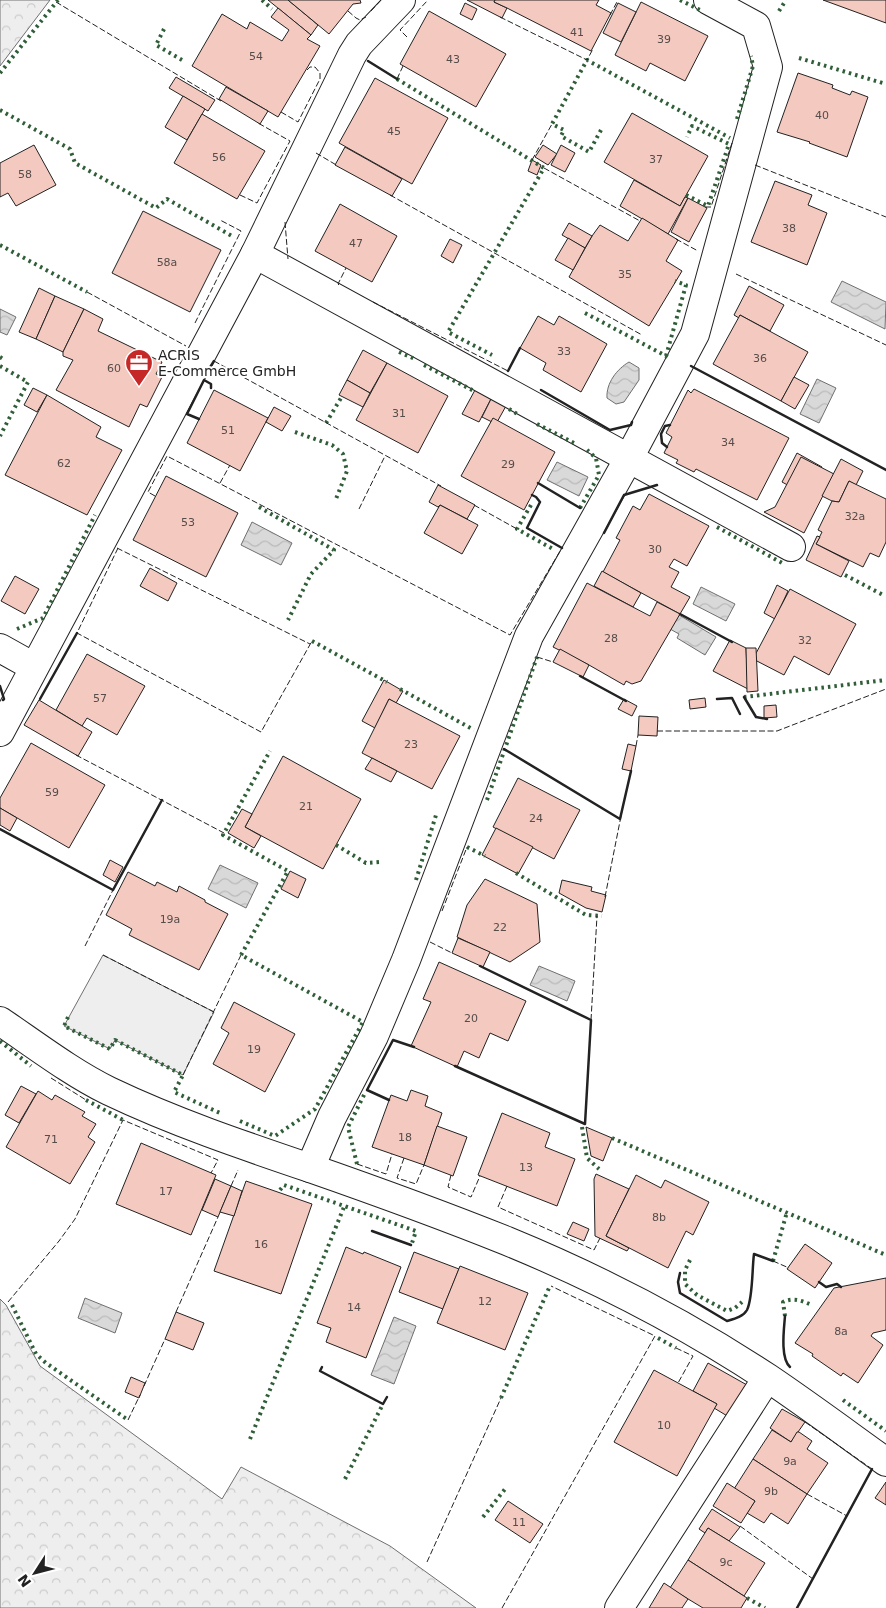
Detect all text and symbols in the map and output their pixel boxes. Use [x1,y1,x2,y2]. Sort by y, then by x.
house number: 41 [570,26,584,39]
house number: 39 [657,33,671,46]
house number: 54 [249,50,263,63]
house number: 43 [446,53,460,66]
house number: 40 [815,109,829,122]
house number: 45 [387,125,401,138]
house number: 56 [212,151,226,164]
house number: 37 [649,153,663,166]
house number: 58 [18,168,32,181]
house number: 38 [782,222,796,235]
house number: 47 [349,237,363,250]
house number: 58a [157,256,177,269]
house number: 35 [618,268,632,281]
house number: 33 [557,345,571,358]
place label: ACRIS E-Commerce GmbH [158,347,296,379]
office icon: ACRIS E-Commerce GmbH [124,348,154,387]
house number: 36 [753,352,767,365]
house number: 60 [107,362,121,375]
house number: 31 [392,407,406,420]
house number: 51 [221,424,235,437]
house number: 34 [721,436,735,449]
house number: 62 [57,457,71,470]
house number: 29 [501,458,515,471]
house number: 32a [845,510,865,523]
house number: 53 [181,516,195,529]
house number: 30 [648,543,662,556]
house number: 28 [604,632,618,645]
house number: 32 [798,634,812,647]
house number: 57 [93,692,107,705]
house number: 23 [404,738,418,751]
house number: 59 [45,786,59,799]
house number: 21 [299,800,313,813]
house number: 24 [529,812,543,825]
house number: 19a [160,913,180,926]
house number: 22 [493,921,507,934]
house number: 20 [464,1012,478,1025]
house number: 19 [247,1043,261,1056]
house number: 18 [398,1131,412,1144]
house number: 71 [44,1133,58,1146]
house number: 13 [519,1161,533,1174]
house number: 17 [159,1185,173,1198]
house number: 8b [652,1211,666,1224]
house number: 16 [254,1238,268,1251]
house number: 12 [478,1295,492,1308]
house number: 14 [347,1301,361,1314]
house number: 8a [834,1325,848,1338]
house number: 10 [657,1419,671,1432]
house number: 9a [783,1455,797,1468]
house number: 9b [764,1485,778,1498]
house number: 11 [512,1516,526,1529]
north arrow [10,1548,60,1598]
house number: 9c [719,1556,733,1569]
text: N [15,1571,34,1590]

